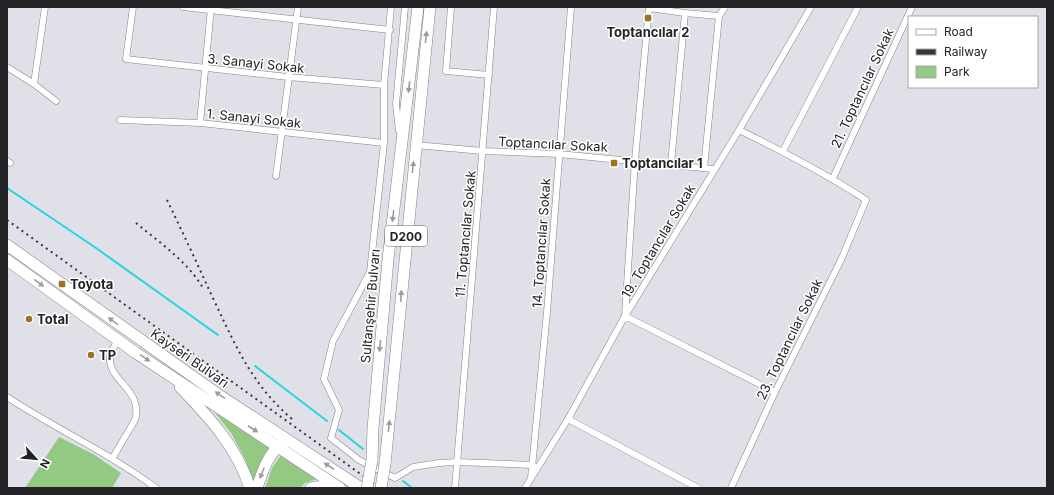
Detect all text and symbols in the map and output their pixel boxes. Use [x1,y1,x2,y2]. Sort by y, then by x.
marker: Toptancılar 2 [643,13,653,23]
legend [908,16,1038,88]
place label: Toptancılar 2 [606,24,690,40]
text: Road [944,24,973,39]
street label: 21. Toptancılar Sokak [827,26,897,150]
one-way arrow [423,31,430,44]
text: Railway [944,44,988,59]
street label: 3. Sanayi Sokak [207,50,305,76]
text: Park [944,64,970,79]
one-way arrow [406,81,412,94]
street label: 1. Sanayi Sokak [206,105,302,131]
street label: Toptancılar Sokak [498,133,608,155]
place label: Toptancılar 1 [622,155,703,171]
marker: Toptancılar 1 [609,158,619,168]
one-way arrow [410,161,417,173]
street label: 11. Toptancılar Sokak [451,170,479,298]
street label: 14. Toptancılar Sokak [528,177,554,309]
street label: 19. Toptancılar Sokak [618,181,698,301]
one-way arrow [390,210,396,223]
road number: D200 [385,226,427,246]
street label: Sultanşehir Bulvarı [357,248,383,364]
place label: Toyota [70,276,113,292]
street label: 23. Toptancılar Sokak [753,276,825,402]
one-way arrow [33,279,44,287]
marker: Toyota [57,279,67,289]
one-way arrow [397,290,404,302]
place label: Total [37,311,69,327]
marker: Total [24,314,34,324]
one-way arrow [108,317,119,325]
street label: Kayseri Bulvarı [148,325,232,391]
one-way arrow [377,340,383,352]
place label: TP [99,347,116,363]
marker: TP [86,350,96,360]
one-way arrow [139,354,150,362]
one-way arrow [215,391,225,399]
one-way arrow [385,420,392,432]
one-way arrow [248,425,258,433]
north arrow [16,439,56,479]
text: N [37,457,53,470]
one-way arrow [323,463,335,470]
one-way arrow [259,468,265,480]

